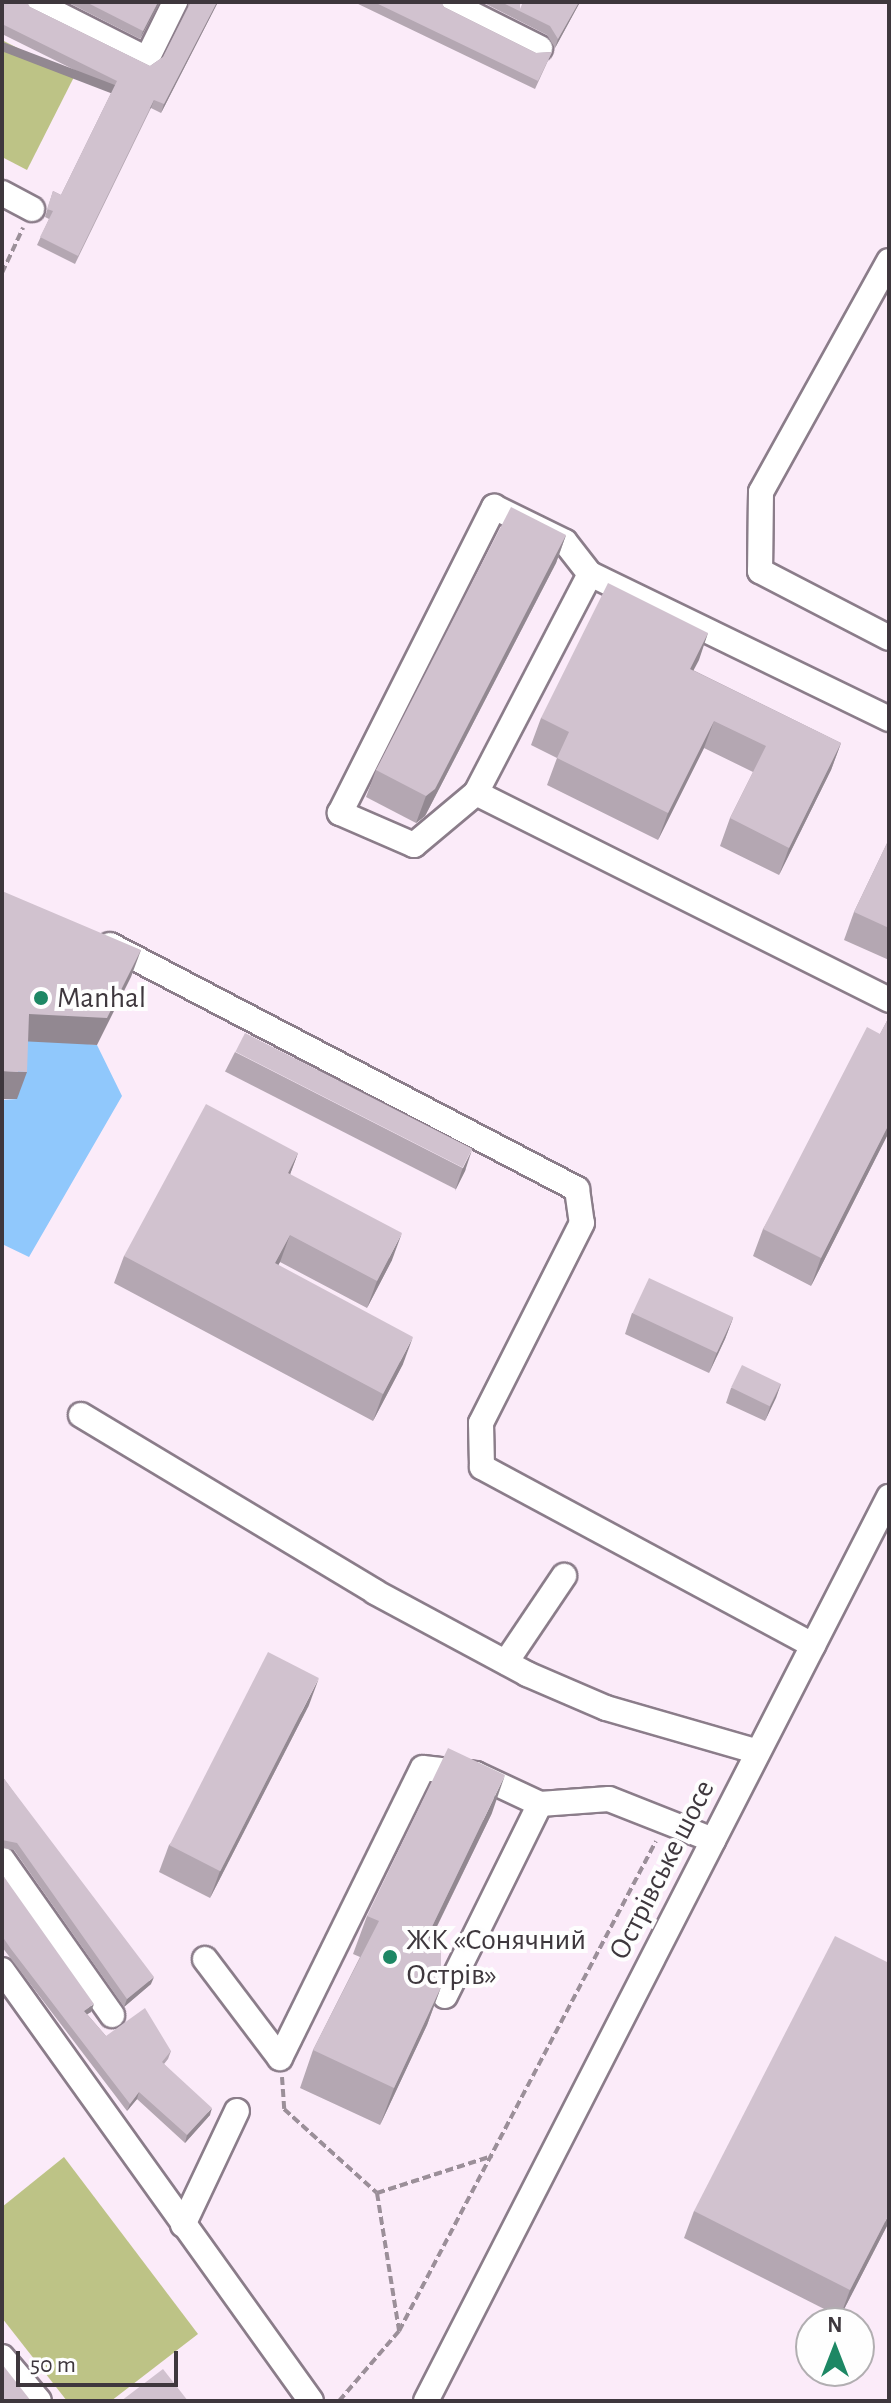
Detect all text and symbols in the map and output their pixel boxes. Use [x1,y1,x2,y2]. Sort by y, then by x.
place label: Manhal [57,980,146,1016]
marker: Manhal [32,989,50,1007]
street label: Острівське шосе [601,1774,723,1966]
place label: ЖК «Сонячний Острів» [406,1922,586,1992]
marker: ЖК «Сонячний Острів» [381,1948,399,1966]
north arrow [795,2307,875,2387]
text: N [827,2314,843,2336]
scale bar [20,2335,182,2385]
text: 50 m [30,2353,76,2377]

